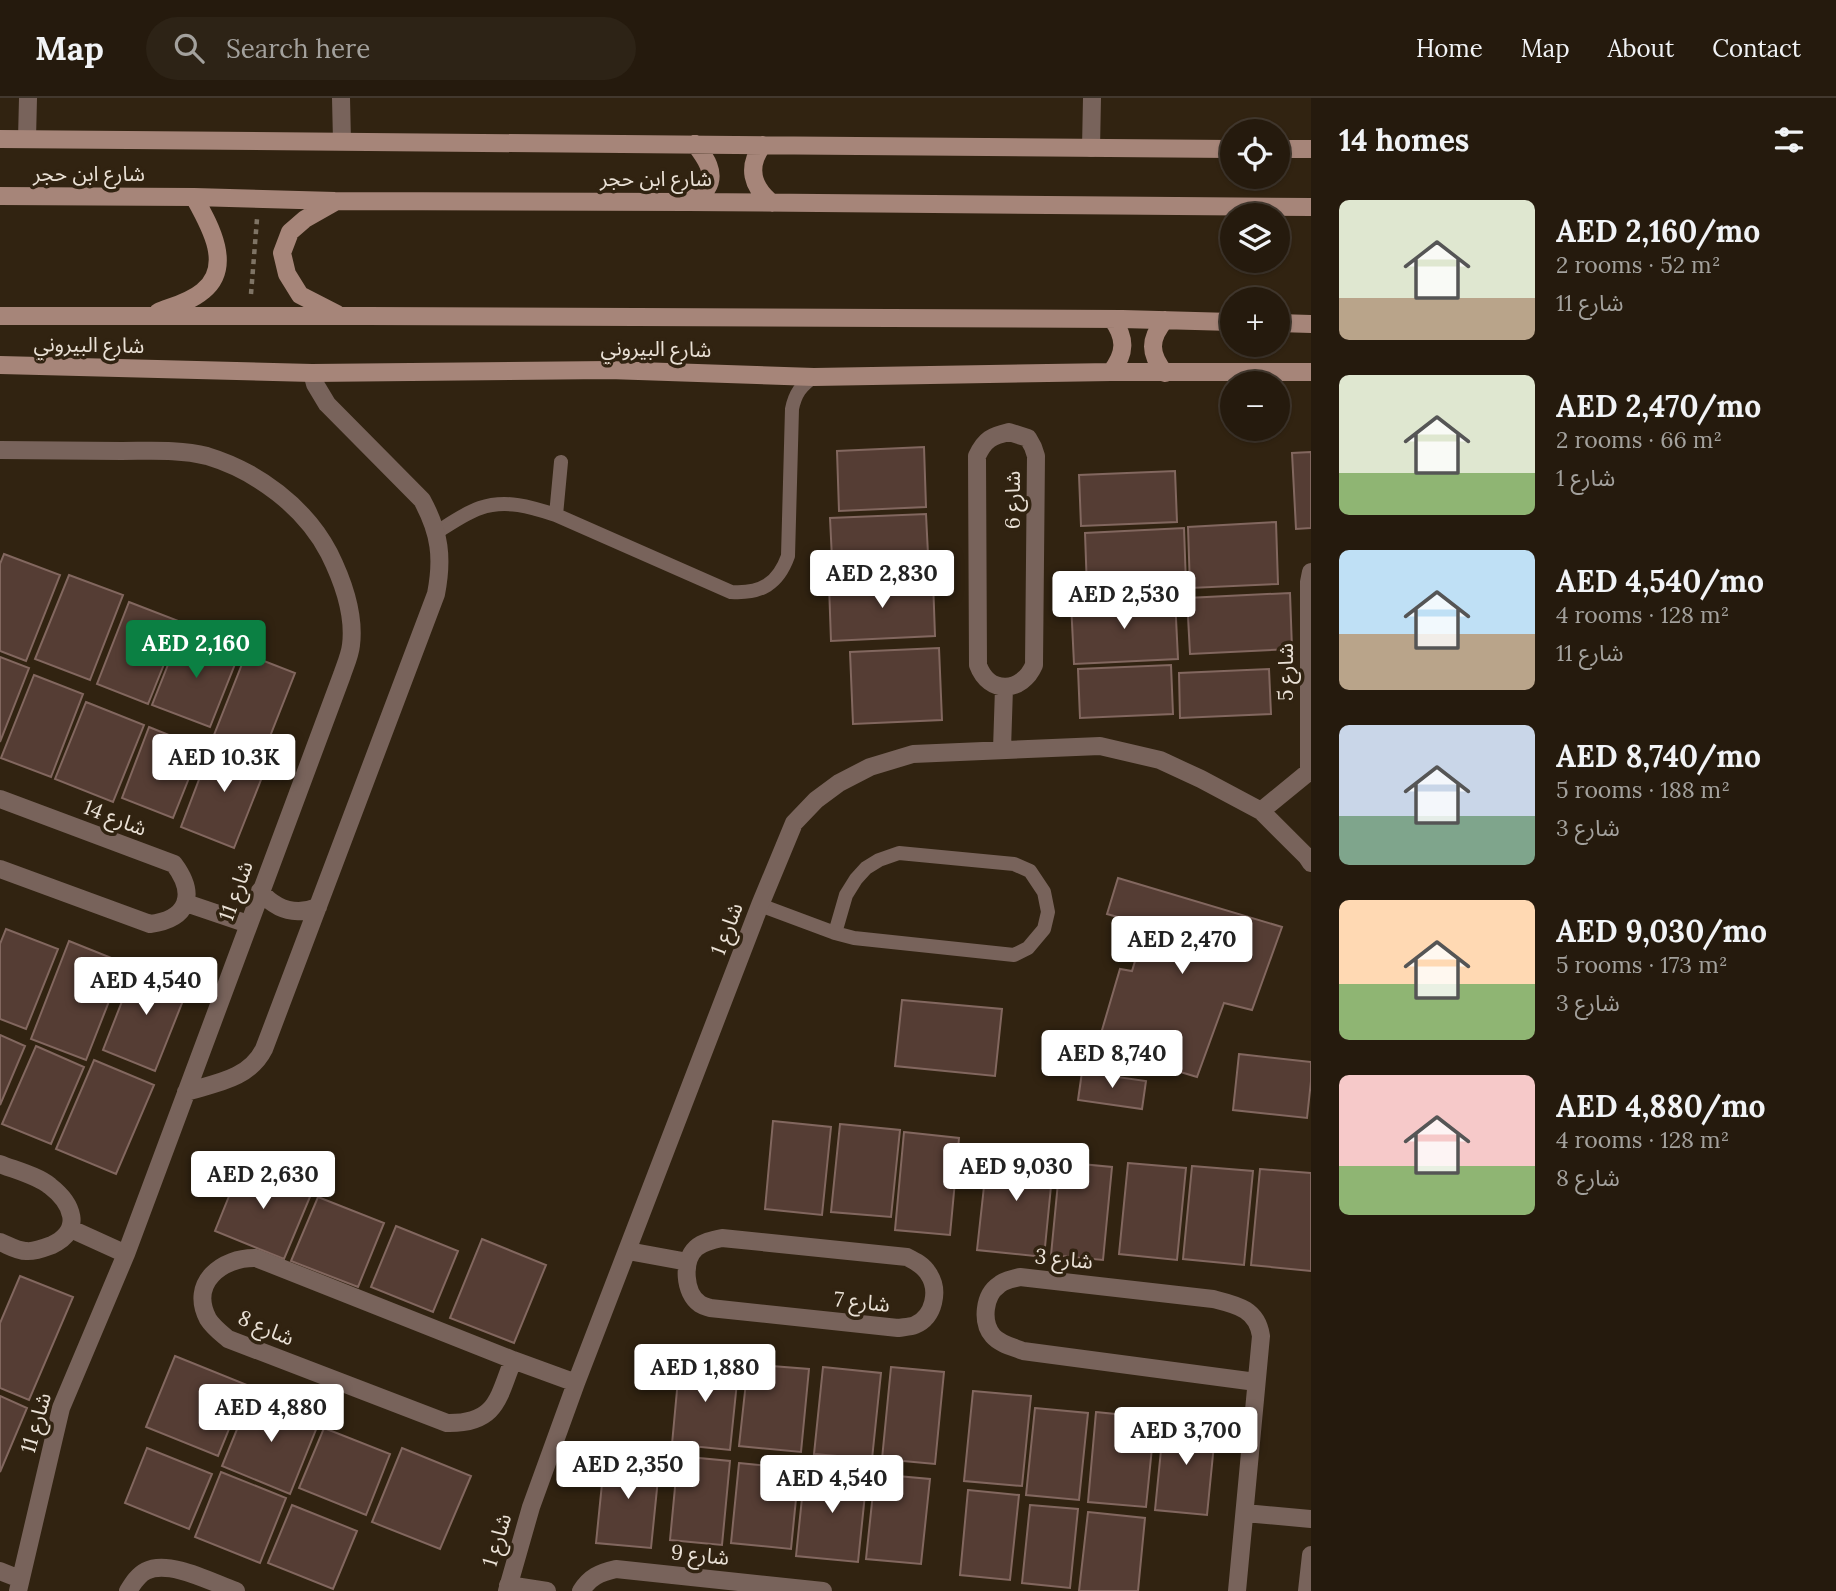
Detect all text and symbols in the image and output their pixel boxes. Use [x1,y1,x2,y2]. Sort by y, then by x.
search box [146,17,636,80]
text: Map [35,27,104,69]
icon: search [170,29,208,67]
text: Search here [226,32,370,65]
text: Home [1416,33,1483,64]
text: Map [1521,33,1570,64]
text: About [1608,33,1674,64]
text: Contact [1712,33,1801,64]
map controls [1220,119,1290,441]
button: locate [1220,119,1290,189]
text: 14 homes [1339,121,1469,159]
icon: filters [1770,121,1808,159]
street label: شارع ابن حجر [32,160,145,189]
street label: شارع ابن حجر [599,165,712,194]
button: layers [1220,203,1290,273]
text: AED 2,160/mo [1556,212,1760,250]
icon: home [1395,228,1479,312]
text: 2 rooms · 52 m² [1556,250,1721,279]
button: + [1220,287,1290,357]
text: شارع 11 [1556,288,1624,317]
street label: شارع البيروني [33,330,145,362]
street label: شارع البيروني [600,334,712,366]
button: − [1220,371,1290,441]
text: AED 2,470/mo [1556,387,1761,425]
icon: home [1395,403,1479,487]
text: 2 rooms · 66 m² [1556,425,1722,454]
text: شارع 1 [1556,463,1615,492]
street label: شارع 6 [999,471,1028,529]
pin: AED 2,830 [802,550,962,610]
text: AED 2,830 [826,558,938,587]
text: AED 4,540/mo [1556,562,1764,600]
pin: AED 2,530 [1044,572,1204,631]
icon: home [1395,578,1479,662]
text: AED 2,530 [1068,579,1180,608]
text: 4 rooms · 128 m² [1556,600,1729,629]
pin: AED 2,160 [116,620,276,680]
text: AED 2,160 [142,628,250,657]
text: شارع 11 [1556,638,1624,667]
street label: شارع 5 [1272,643,1301,701]
pin: AED 10.3K [144,734,304,794]
text: AED 8,740/mo [1556,737,1761,775]
text: AED 10.3K [168,742,280,771]
icon: home [1395,753,1479,837]
text: 5 rooms · 188 m² [1556,775,1730,804]
street label: شارع 14 [79,793,151,844]
text: شارع 3 [1556,813,1620,842]
street label: شارع 11 [212,857,261,925]
street label: شارع 1 [704,899,751,960]
text: AED 9,030/mo [1556,912,1767,950]
pin: AED 2,470 [1102,916,1262,976]
text: AED 2,470 [1127,924,1237,953]
icon: home [1395,928,1479,1012]
text: 5 rooms · 173 m² [1556,950,1728,979]
pin: AED 4,540 [66,958,226,1017]
text: AED 4,540 [90,965,202,994]
text: شارع 3 [1556,988,1620,1017]
pin: AED 8,740 [1032,1030,1192,1090]
text: AED 8,740 [1057,1038,1167,1067]
text: AED 4,880/mo [1556,1087,1765,1125]
icon: home [1395,1103,1479,1187]
text: 4 rooms · 128 m² [1556,1125,1729,1154]
pin: AED 9,030 [936,1144,1096,1203]
text: AED 9,030 [959,1151,1073,1180]
pin: AED 2,630 [183,1152,343,1211]
text: AED 2,630 [207,1159,319,1188]
text: شارع 8 [1556,1163,1620,1192]
street label: شارع 3 [1034,1242,1094,1277]
street label: شارع 7 [833,1285,891,1320]
street label: شارع 8 [233,1304,298,1353]
pin: AED 1,880 [625,1344,785,1404]
text: AED 1,880 [650,1352,760,1381]
pin: AED 4,880 [191,1384,351,1444]
street label: شارع 11 [14,1389,59,1457]
text: AED 4,880 [215,1392,327,1421]
pin: AED 3,700 [1106,1408,1266,1467]
text: AED 3,700 [1130,1415,1242,1444]
pin: AED 2,350 [548,1442,708,1501]
text: AED 2,350 [572,1449,684,1478]
pin: AED 4,540 [752,1456,912,1515]
text: AED 4,540 [776,1463,888,1492]
street label: شارع 1 [476,1510,519,1570]
street label: شارع 9 [669,1538,731,1573]

